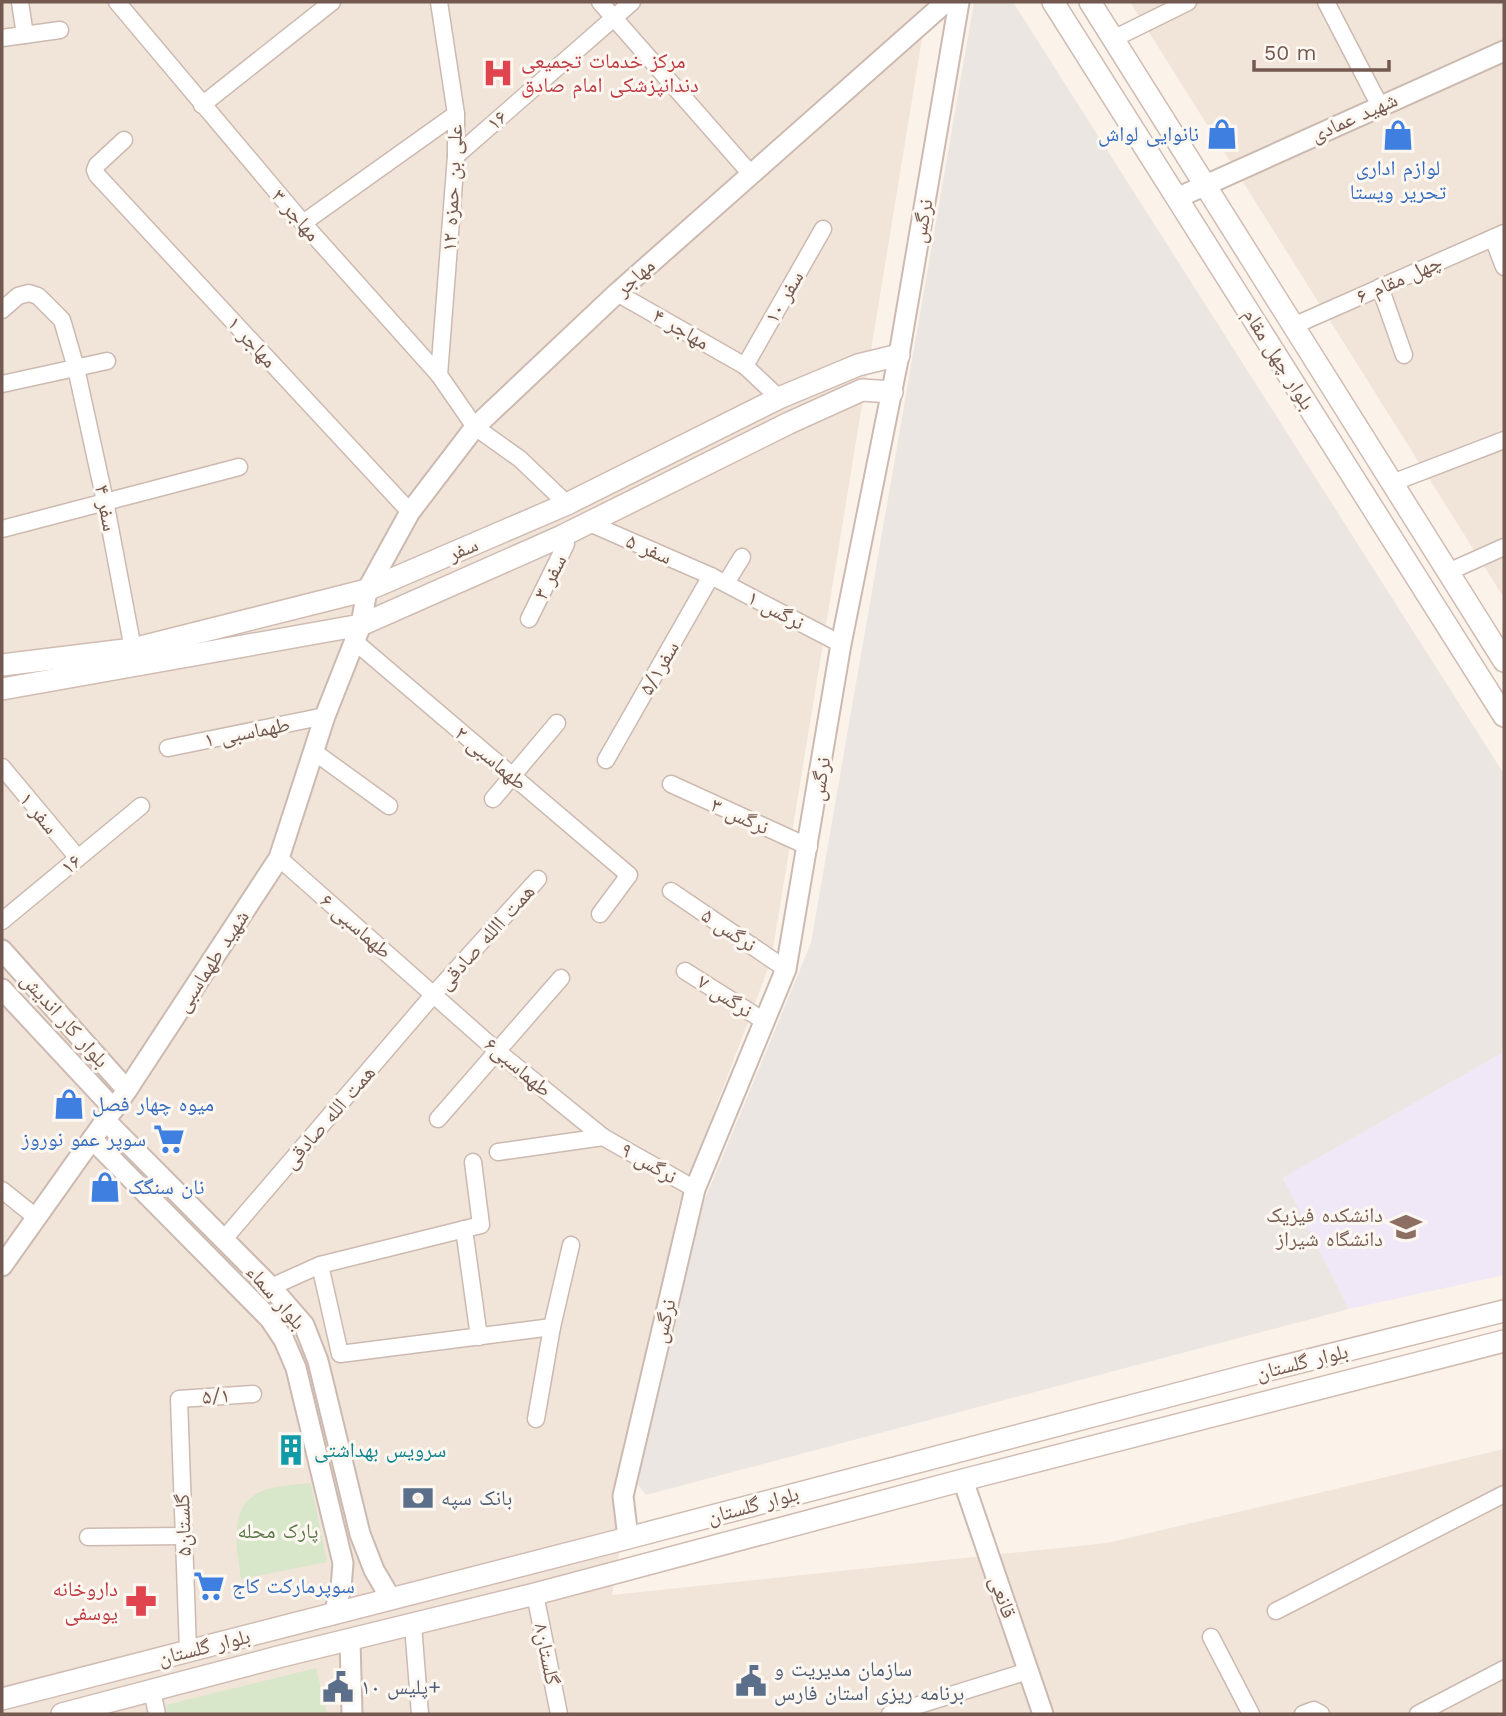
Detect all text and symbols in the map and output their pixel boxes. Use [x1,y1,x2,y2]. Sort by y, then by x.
scale bar [1254,28,1389,72]
text: 50 m [1264,40,1316,65]
place label: مرکز خدمات تجمیعی دندانپزشکی امام صادق [521,48,699,99]
hospital icon: مرکز خدمات تجمیعی دندانپزشکی امام صادق [481,56,515,90]
street label: شهید عمادی [1306,86,1401,147]
street label: ۱۶ [481,104,512,135]
shop icon: نانوایی لواش [1205,117,1239,151]
shop icon: لوازم اداری تحریر ویستا [1381,118,1415,152]
place label: نانوایی لواش [1098,121,1199,147]
street label: ۱۲ علی بن حمزه [436,123,468,252]
place label: لوازم اداری تحریر ویستا [1350,155,1446,204]
street label: ۳ مهاجر [267,183,326,246]
street label: نرگس [905,197,939,245]
street label: چهل مقام ۶ [1352,249,1446,310]
street label: مهاجر [609,252,660,302]
street label: ۱۰ سفر [759,266,809,327]
street label: ۴ مهاجر [648,302,714,355]
street label: بلوار چهل مقام [1237,303,1321,415]
street label: ۱ مهاجر [222,311,282,373]
street label: ۴ سفر [90,482,123,533]
street label: ۵ سفر [623,528,676,569]
street label: سفر [443,531,482,566]
street label: ۳ سفر [528,550,571,603]
street label: ۱ نرگس [743,584,809,636]
street label: ۵/۱سفر [633,636,684,699]
street label: ۱ طهماسبی [202,711,292,753]
street label: ۲ طهماسبی [449,720,533,796]
street label: نرگس [804,755,836,803]
street label: ۱ سفر [15,787,64,839]
street label: ۳ نرگس [707,792,773,840]
street label: ۱۶ [55,848,86,879]
street label: همت االله صادقی [432,879,540,995]
street label: ۶ طهماسبی [315,888,397,964]
street label: ۵ نرگس [696,902,762,958]
street label: شهید طهماسبی [169,905,255,1017]
street label: بلوار کار اندیش [15,967,115,1073]
street label: ۷ نرگس [692,969,758,1023]
street label: ۶طهماسبی [479,1031,557,1103]
street label: همت الله صادقی [277,1060,381,1174]
shop icon: میوه چهار فصل [52,1087,86,1121]
place label: میوه چهار فصل [92,1091,214,1117]
supermarket icon: سوپر عمو نوروز [152,1122,186,1156]
place label: سوپر عمو نوروز [21,1126,146,1151]
street label: ۹ نرگس [616,1137,682,1189]
shop icon: نان سنگک [88,1170,122,1204]
place label: نان سنگک [128,1174,204,1199]
place label: دانشکده فیزیک دانشگاه شیراز [1266,1202,1383,1251]
school or university icon: دانشکده فیزیک دانشگاه شیراز [1389,1210,1423,1244]
street label: بلوار سماء [241,1259,311,1334]
street label: نرگس [646,1296,682,1346]
street label: بلوار گلستان [1253,1338,1350,1385]
street label: ۵/۱ [201,1382,231,1409]
building icon: سرویس بهداشتی [274,1433,308,1467]
place label: سرویس بهداشتی [314,1437,446,1463]
street label: بلوار گلستان [704,1480,801,1529]
bank icon: بانک سپه [401,1481,435,1515]
place label: بانک سپه [441,1485,512,1510]
street label: گلستان۵ [169,1493,196,1557]
park label: پارک محله [237,1518,319,1543]
supermarket icon: سوپرمارکت کاج [192,1569,226,1603]
street label: قانعی [984,1572,1022,1622]
place label: سوپرمارکت کاج [232,1573,355,1599]
place label: داروخانه یوسفی [52,1576,118,1626]
pharmacy icon: داروخانه یوسفی [124,1584,158,1618]
street label: گلستان۸ [529,1621,566,1687]
street label: بلوار گلستان [155,1623,252,1670]
place label: سازمان مدیریت و برنامه ریزی استان فارس [774,1656,964,1706]
public building icon: سازمان مدیریت و برنامه ریزی استان فارس [734,1664,768,1698]
public building icon: پلیس ۱۰+ [321,1670,355,1704]
place label: پلیس ۱۰+ [361,1674,441,1700]

